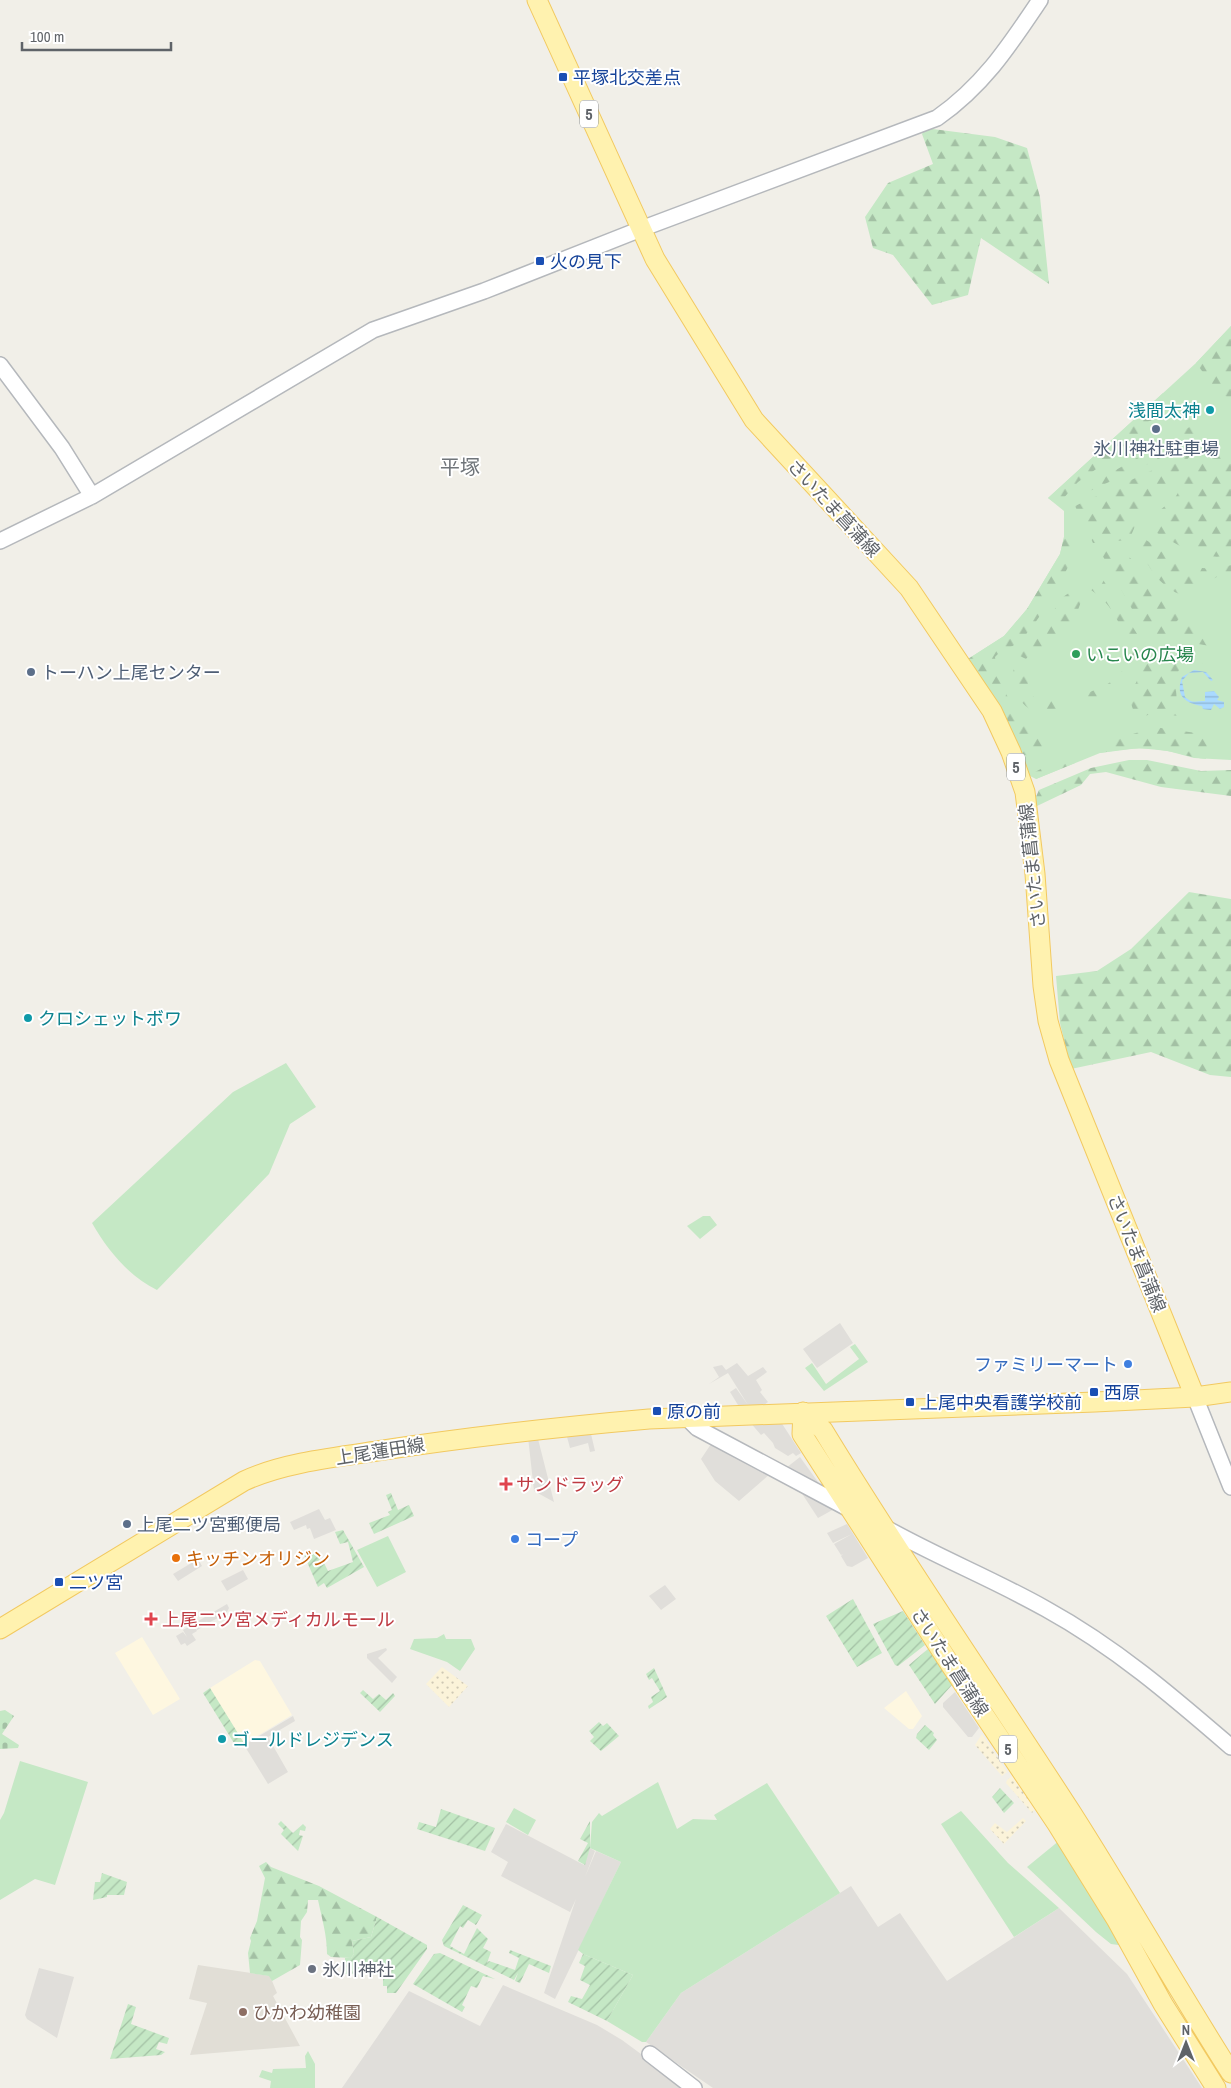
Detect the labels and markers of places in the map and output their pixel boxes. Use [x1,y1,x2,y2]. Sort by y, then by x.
place label: 平塚北交差点 [573,65,681,90]
marker: 平塚北交差点 [557,71,569,83]
place label: 火の見下 [550,249,622,274]
marker: 火の見下 [534,255,546,267]
place label: 浅間太神 [1128,398,1200,423]
marker: 浅間太神 [1204,404,1216,416]
marker: 氷川神社駐車場 [1150,423,1162,435]
place label: 氷川神社駐車場 [1093,436,1219,461]
place label: いこいの広場 [1086,642,1194,667]
marker: いこいの広場 [1070,648,1082,660]
place label: トーハン上尾センター [41,660,221,685]
marker: トーハン上尾センター [25,666,37,678]
place label: クロシェットボワ [38,1006,182,1031]
marker: クロシェットボワ [22,1012,34,1024]
place label: ファミリーマート [974,1352,1118,1377]
marker: ファミリーマート [1122,1358,1134,1370]
place label: 西原 [1104,1380,1140,1405]
marker: 西原 [1088,1386,1100,1398]
place label: 上尾中央看護学校前 [920,1390,1082,1415]
marker: 上尾中央看護学校前 [904,1396,916,1408]
place label: 原の前 [667,1399,721,1424]
marker: 原の前 [651,1405,663,1417]
place label: サンドラッグ [516,1472,624,1497]
marker: サンドラッグ [500,1478,512,1490]
place label: 上尾二ツ宮郵便局 [137,1512,281,1537]
marker: 上尾二ツ宮郵便局 [121,1518,133,1530]
place label: コープ [525,1527,578,1552]
marker: コープ [509,1533,521,1545]
place label: キッチンオリジン [186,1546,330,1571]
marker: キッチンオリジン [170,1552,182,1564]
place label: 二ツ宮 [69,1570,123,1595]
marker: 二ツ宮 [53,1576,65,1588]
place label: 上尾二ツ宮メディカルモール [162,1607,395,1632]
marker: 上尾二ツ宮メディカルモール [144,1612,158,1626]
place label: ゴールドレジデンス [232,1727,394,1752]
marker: ゴールドレジデンス [216,1733,228,1745]
place label: 氷川神社 [322,1957,394,1982]
marker: 氷川神社 [306,1963,318,1975]
place label: ひかわ幼稚園 [253,2000,361,2025]
marker: ひかわ幼稚園 [237,2006,249,2018]

